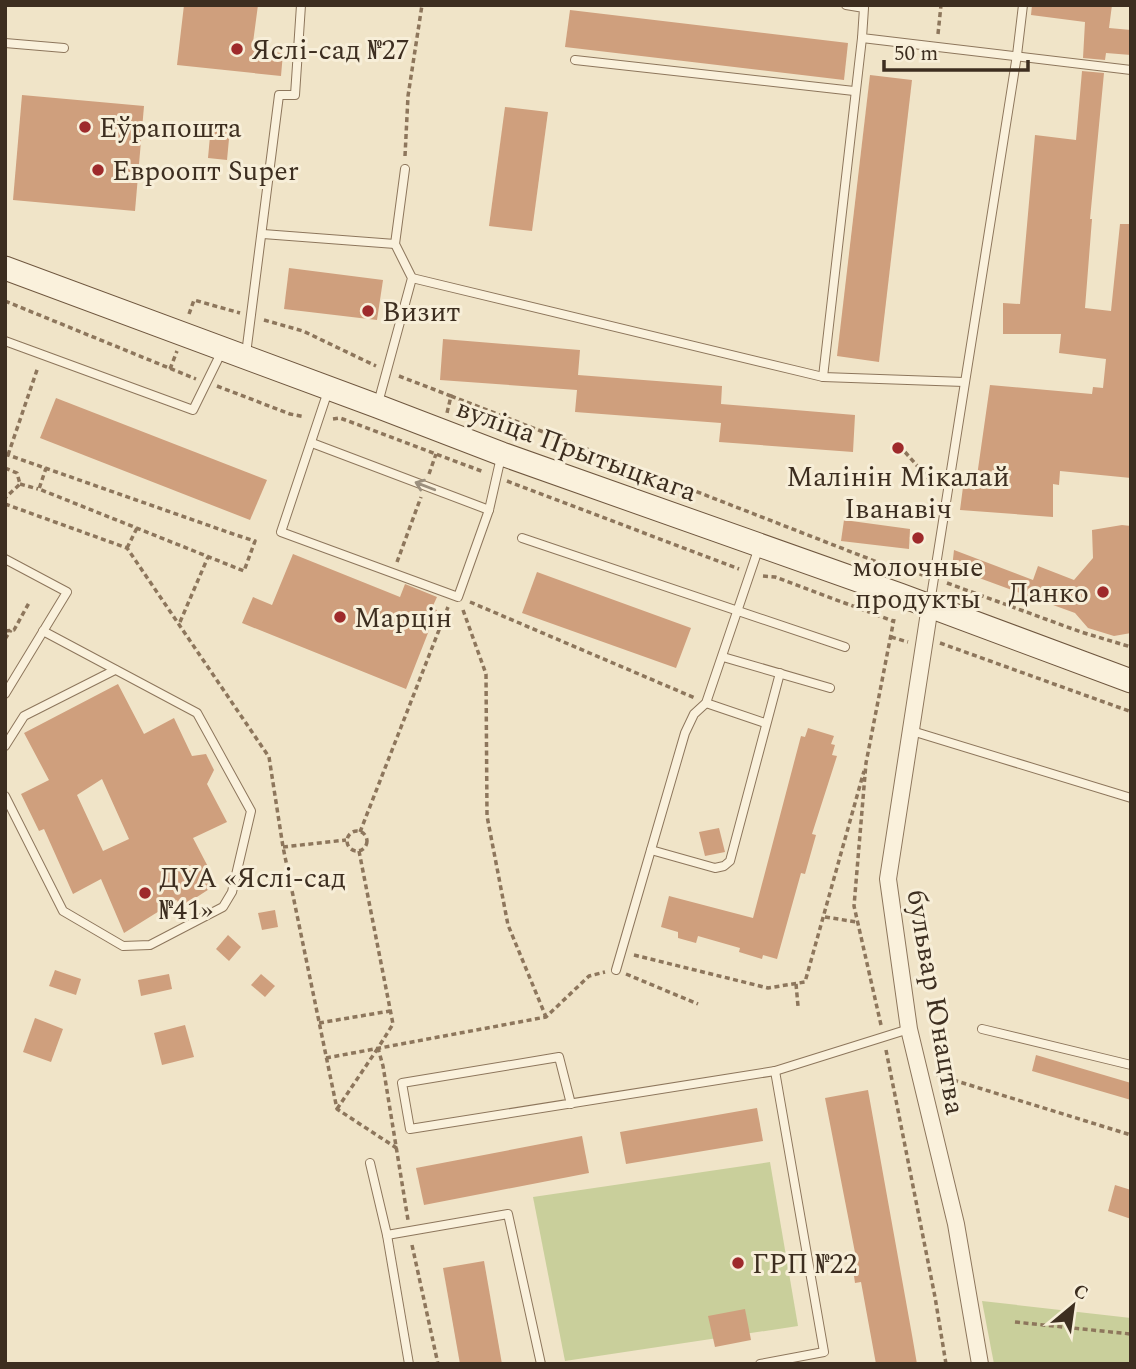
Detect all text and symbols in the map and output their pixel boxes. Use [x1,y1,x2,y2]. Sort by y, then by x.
scale bar [884,28,1028,72]
place label: Яслі-сад №27 [251,29,410,72]
text: 50 m [894,38,938,70]
marker: Яслі-сад №27 [229,41,245,57]
place label: Еўрапошта [99,107,242,150]
marker: Еўрапошта [77,119,93,135]
place label: Евроопт Super [112,150,299,193]
marker: Евроопт Super [90,162,106,178]
place label: Визит [382,291,460,334]
marker: Визит [360,303,376,319]
street label: вуліца Прытыцкага [450,387,703,514]
marker: Малінін Мікалай Іванавіч [890,440,906,456]
place label: Малінін Мікалай Іванавіч [786,456,1010,531]
one-way arrow [414,478,436,491]
marker: молочные продукты [910,530,926,546]
place label: молочные продукты [852,546,984,621]
place label: Данко [1008,572,1089,615]
marker: Данко [1095,584,1111,600]
place label: Марцін [354,597,452,640]
marker: Марцін [332,609,348,625]
place label: ДУА «Яслі-сад №41» [159,857,346,932]
marker: ДУА «Яслі-сад №41» [137,885,153,901]
street label: бульвар Юнацтва [895,886,977,1119]
place label: ГРП №22 [752,1243,857,1286]
marker: ГРП №22 [730,1255,746,1271]
north arrow [1038,1271,1108,1341]
text: С [1068,1276,1093,1308]

